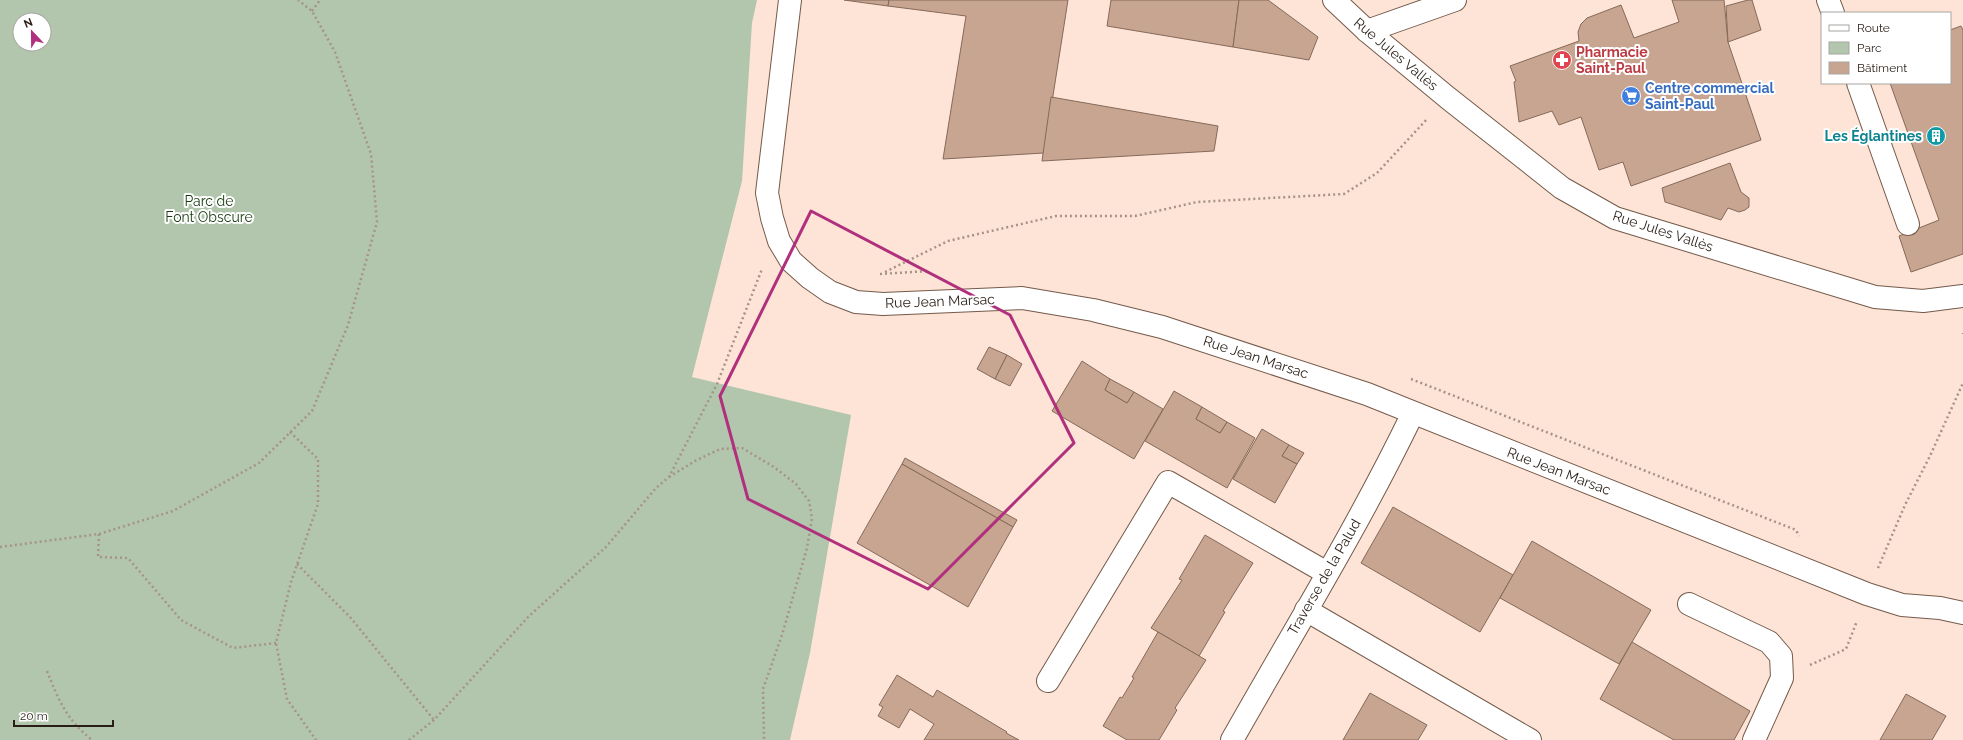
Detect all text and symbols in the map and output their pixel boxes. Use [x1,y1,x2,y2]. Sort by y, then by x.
north arrow [12,12,52,52]
legend [1821,12,1951,84]
street label: Rue Jules Vallès [1351,14,1441,94]
text: N [22,16,35,31]
text: Route [1857,21,1890,35]
text: Parc [1857,41,1882,55]
place label: Pharmacie Saint-Paul [1576,44,1648,76]
pharmacy icon: Pharmacie Saint-Paul [1551,49,1573,71]
text: Bâtiment [1857,61,1907,75]
place label: Centre commercial Saint-Paul [1645,80,1774,112]
supermarket icon: Centre commercial Saint-Paul [1620,85,1642,107]
building icon: Les Églantines [1925,125,1947,147]
place label: Les Églantines [1824,127,1922,144]
park label: Parc de Font Obscure [165,193,253,225]
street label: Rue Jules Vallès [1611,207,1715,255]
street label: Rue Jean Marsac [885,291,995,311]
street label: Rue Jean Marsac [1201,332,1311,382]
street label: Rue Jean Marsac [1505,444,1613,498]
street label: Traverse de la Palud [1284,516,1364,638]
scale bar [14,702,113,728]
text: 20 m [20,709,48,723]

